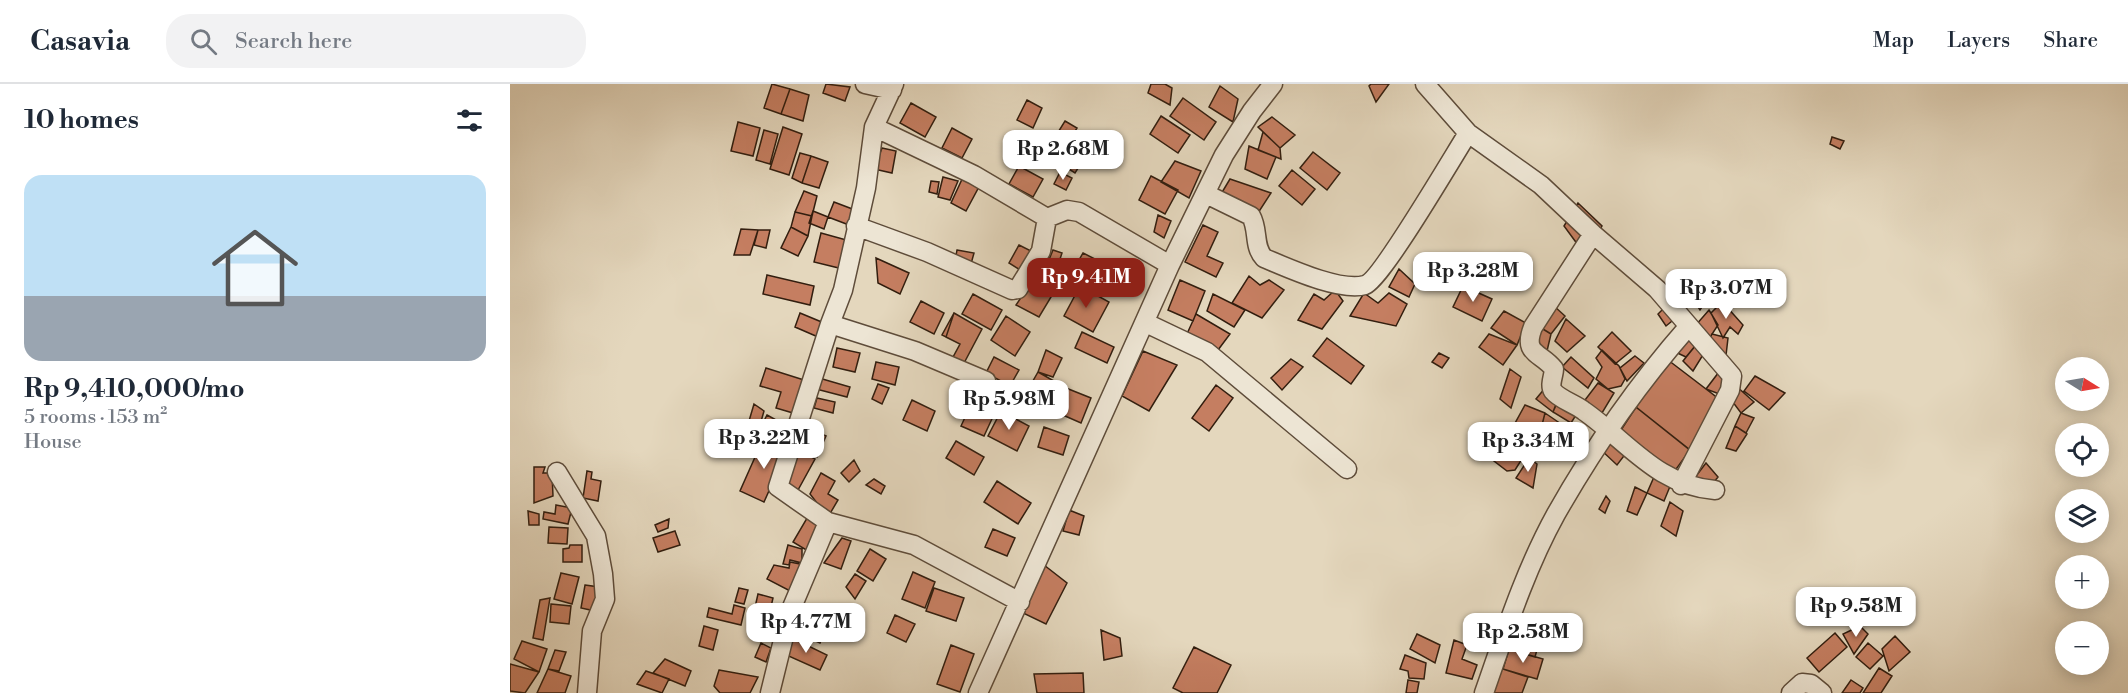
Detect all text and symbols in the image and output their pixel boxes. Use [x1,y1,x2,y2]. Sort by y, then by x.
search box [166,14,586,68]
text: Casavia [30,24,130,59]
icon: search [187,25,220,58]
text: Search here [235,28,352,55]
text: Map [1873,28,1914,54]
text: Layers [1947,28,2010,54]
text: Share [2043,28,2098,54]
text: 10 homes [24,104,139,136]
icon: filters [453,104,486,137]
pin: Rp 2.68M [1001,130,1125,181]
text: Rp 2.68M [1017,137,1109,162]
icon: home [201,214,309,322]
pin: Rp 3.28M [1411,252,1535,303]
pin: Rp 9.41M [1024,258,1148,309]
text: Rp 3.28M [1427,259,1519,284]
text: Rp 9.41M [1041,265,1131,290]
pin: Rp 3.07M [1664,269,1788,320]
text: Rp 3.07M [1680,276,1772,301]
north arrow [2055,357,2109,411]
map controls [2055,357,2109,675]
text: Rp 9,410,000/mo [24,373,245,405]
pin: Rp 5.98M [947,380,1071,431]
text: Rp 5.98M [963,387,1055,412]
text: 5 rooms · 153 m² [24,405,167,430]
pin: Rp 3.22M [702,419,826,470]
pin: Rp 3.34M [1466,422,1590,473]
button: locate [2055,423,2109,477]
text: Rp 3.22M [718,426,810,451]
text: Rp 3.34M [1482,429,1574,454]
text: House [24,430,82,455]
button: layers [2055,489,2109,543]
button: + [2055,555,2109,609]
pin: Rp 9.58M [1794,587,1918,638]
text: Rp 9.58M [1810,594,1902,619]
pin: Rp 4.77M [744,603,868,654]
text: Rp 4.77M [760,610,852,635]
pin: Rp 2.58M [1461,613,1585,664]
text: Rp 2.58M [1477,620,1569,645]
button: − [2055,621,2109,675]

